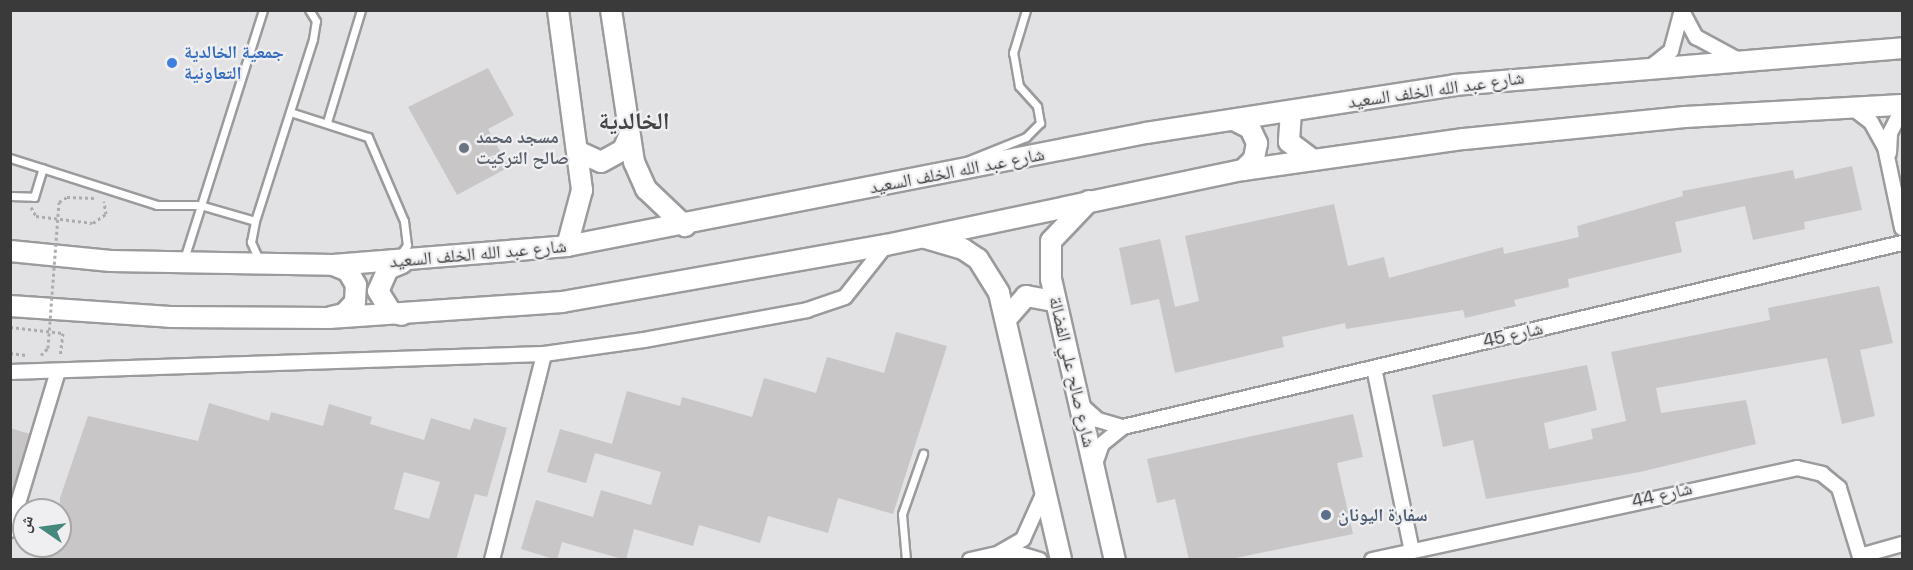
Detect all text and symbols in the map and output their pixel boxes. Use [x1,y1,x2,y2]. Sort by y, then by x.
place label: جمعية الخالدية التعاونية [184,42,284,84]
marker: جمعية الخالدية التعاونية [165,56,179,70]
street label: شارع عبد الله الخلف السعيد [1346,67,1526,113]
district label: الخالدية [599,107,669,135]
place label: مسجد محمد صالح التركيت [476,127,569,170]
marker: مسجد محمد صالح التركيت [457,141,471,155]
street label: شارع عبد الله الخلف السعيد [868,143,1046,199]
street label: شارع عبد الله الخلف السعيد [388,235,568,273]
street label: شارع صالح علي الفضالة [1044,295,1100,449]
street label: شارع 45 [1481,318,1545,352]
street label: شارع 44 [1630,478,1694,512]
north arrow [12,498,72,558]
place label: سفارة اليونان [1338,504,1427,526]
marker: سفارة اليونان [1319,508,1333,522]
text: ش [14,514,38,535]

